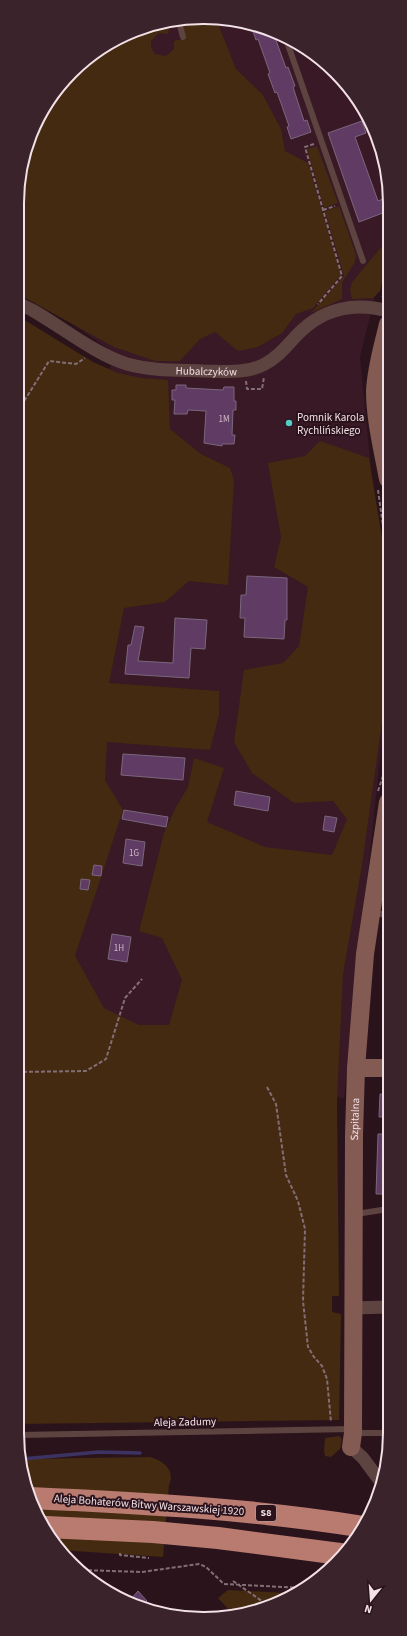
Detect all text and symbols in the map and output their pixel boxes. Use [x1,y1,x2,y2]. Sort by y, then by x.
street label: Hubalczyków [176,363,237,379]
place label: Pomnik Karola Rychlińskiego [297,410,364,438]
house number: 1M [218,413,230,426]
marker: Pomnik Karola Rychlińskiego [284,418,294,428]
house number: 1G [129,847,139,860]
house number: 1H [114,942,124,955]
street label: Szpitalna [346,1098,363,1141]
street label: Aleja Zadumy [154,1414,216,1430]
street label: Aleja Bohaterów Bitwy Warszawskiej 1920 [53,1491,245,1519]
road number: S8 [256,1505,276,1521]
north arrow [351,1580,391,1620]
text: N [363,1601,374,1617]

